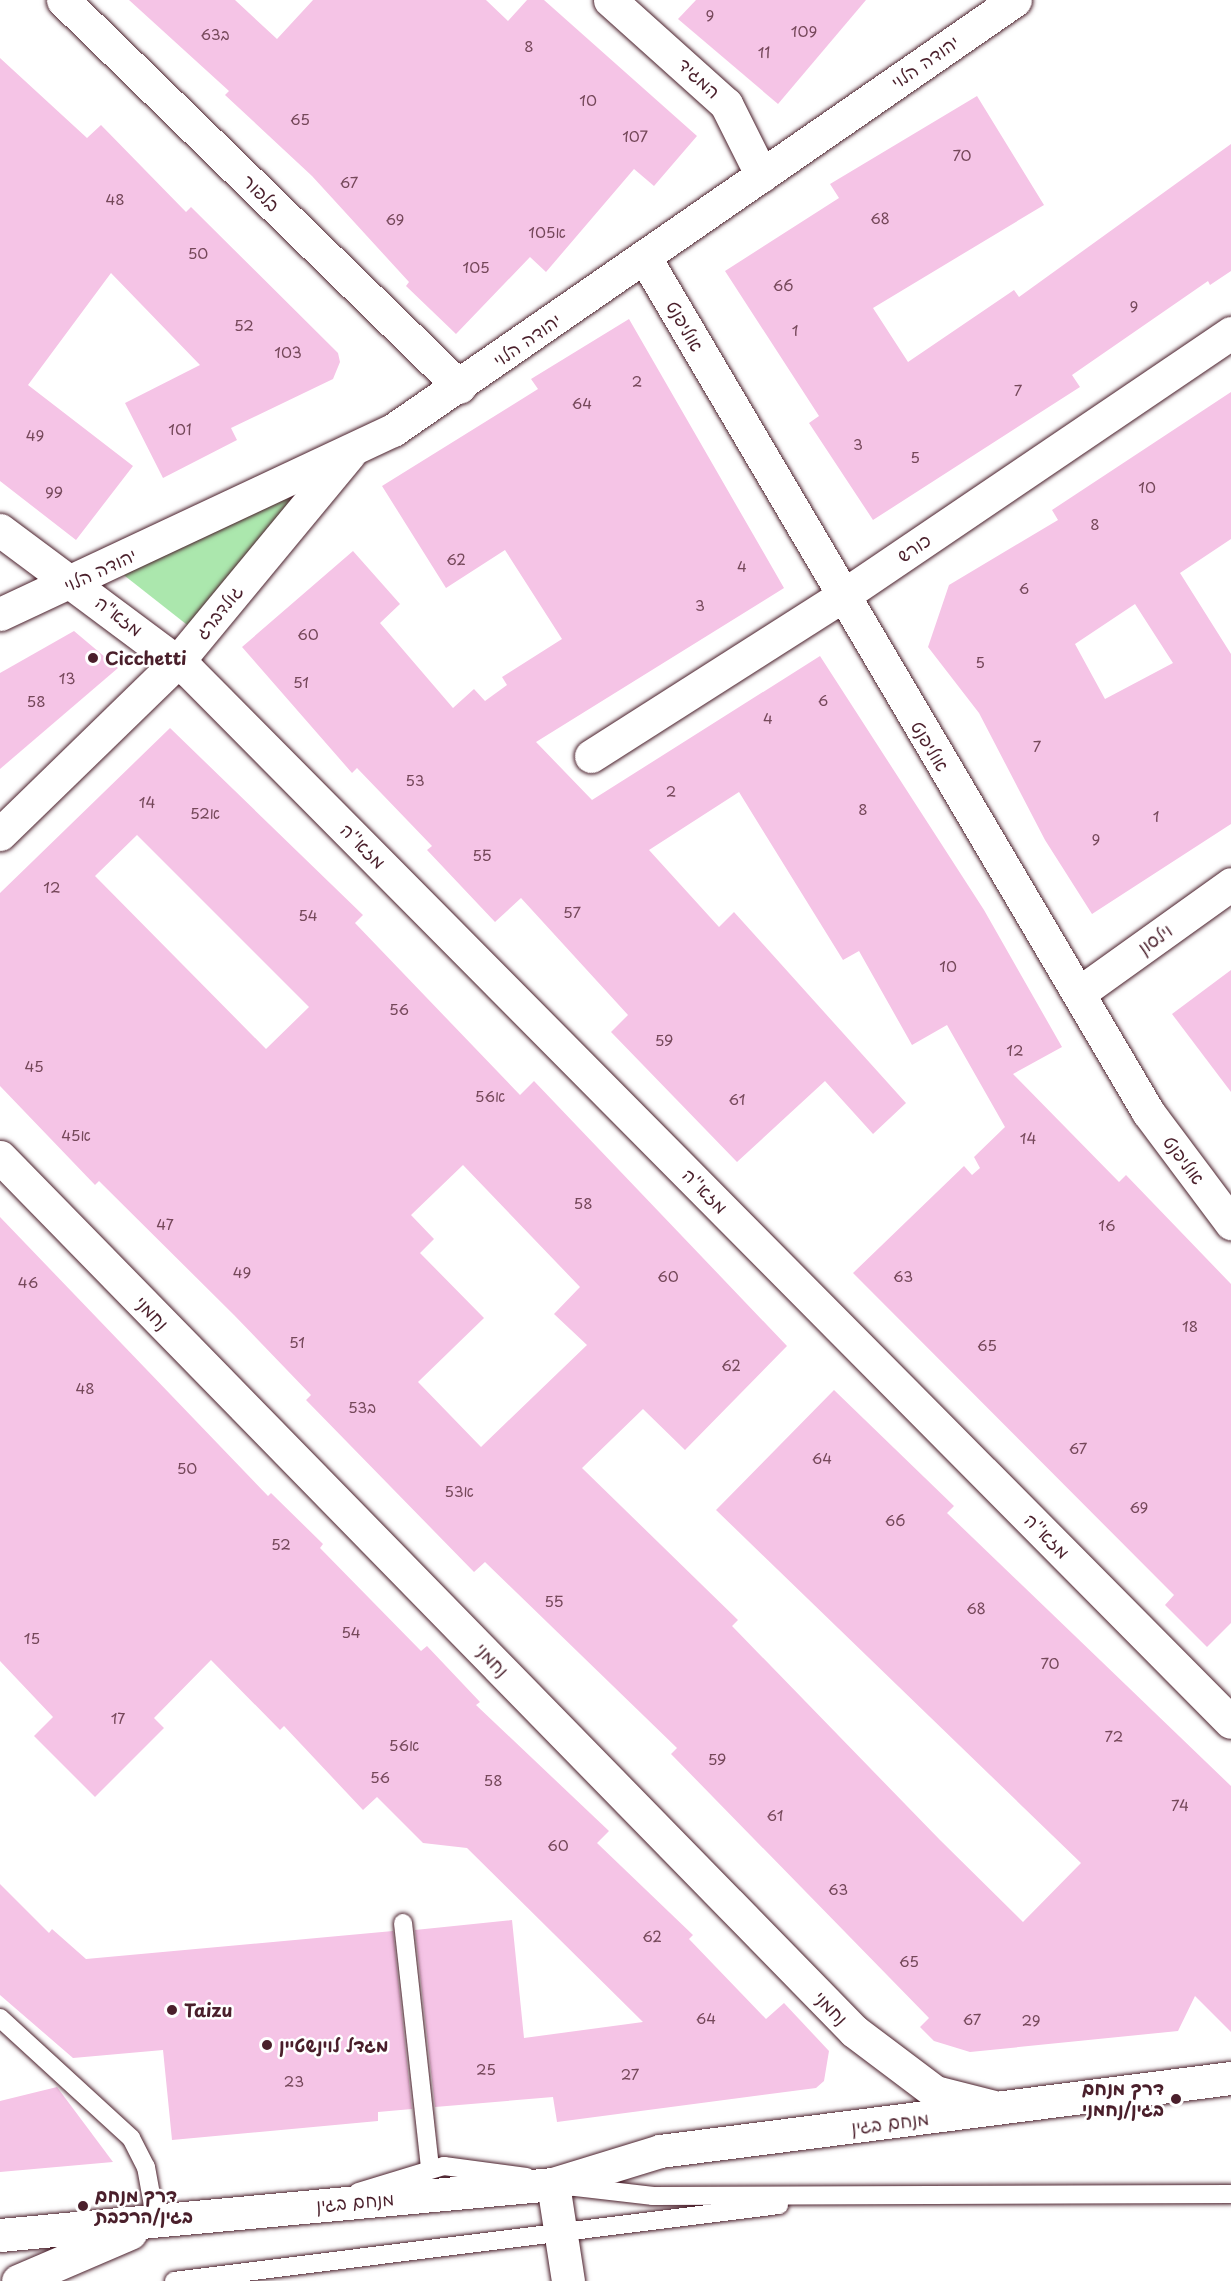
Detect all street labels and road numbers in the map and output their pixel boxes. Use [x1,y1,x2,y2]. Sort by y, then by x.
street label: יהודה הלוי [887,31,963,93]
street label: המגיד [674,53,724,103]
street label: בלפור [238,170,284,216]
street label: אוליפנט [662,297,708,355]
street label: יהודה הלוי [489,309,565,371]
street label: כורש [893,529,935,567]
street label: יהודה הלוי [60,544,140,596]
street label: גולדברג [191,581,247,643]
street label: מזא"ה [91,591,147,641]
street label: אוליפנט [907,717,953,775]
street label: מזא''ה [336,819,390,873]
street label: וילסון [1134,919,1176,959]
street label: אוליפנט [1159,1131,1209,1189]
street label: מזא''ה [678,1164,732,1218]
street label: נחמני [131,1292,173,1334]
street label: מזא''ה [1020,1509,1074,1563]
street label: נחמני [471,1639,513,1681]
street label: נחמני [810,1987,852,2029]
street label: מנחם בגין [850,2108,930,2138]
street label: מנחם בגין [315,2188,395,2216]

